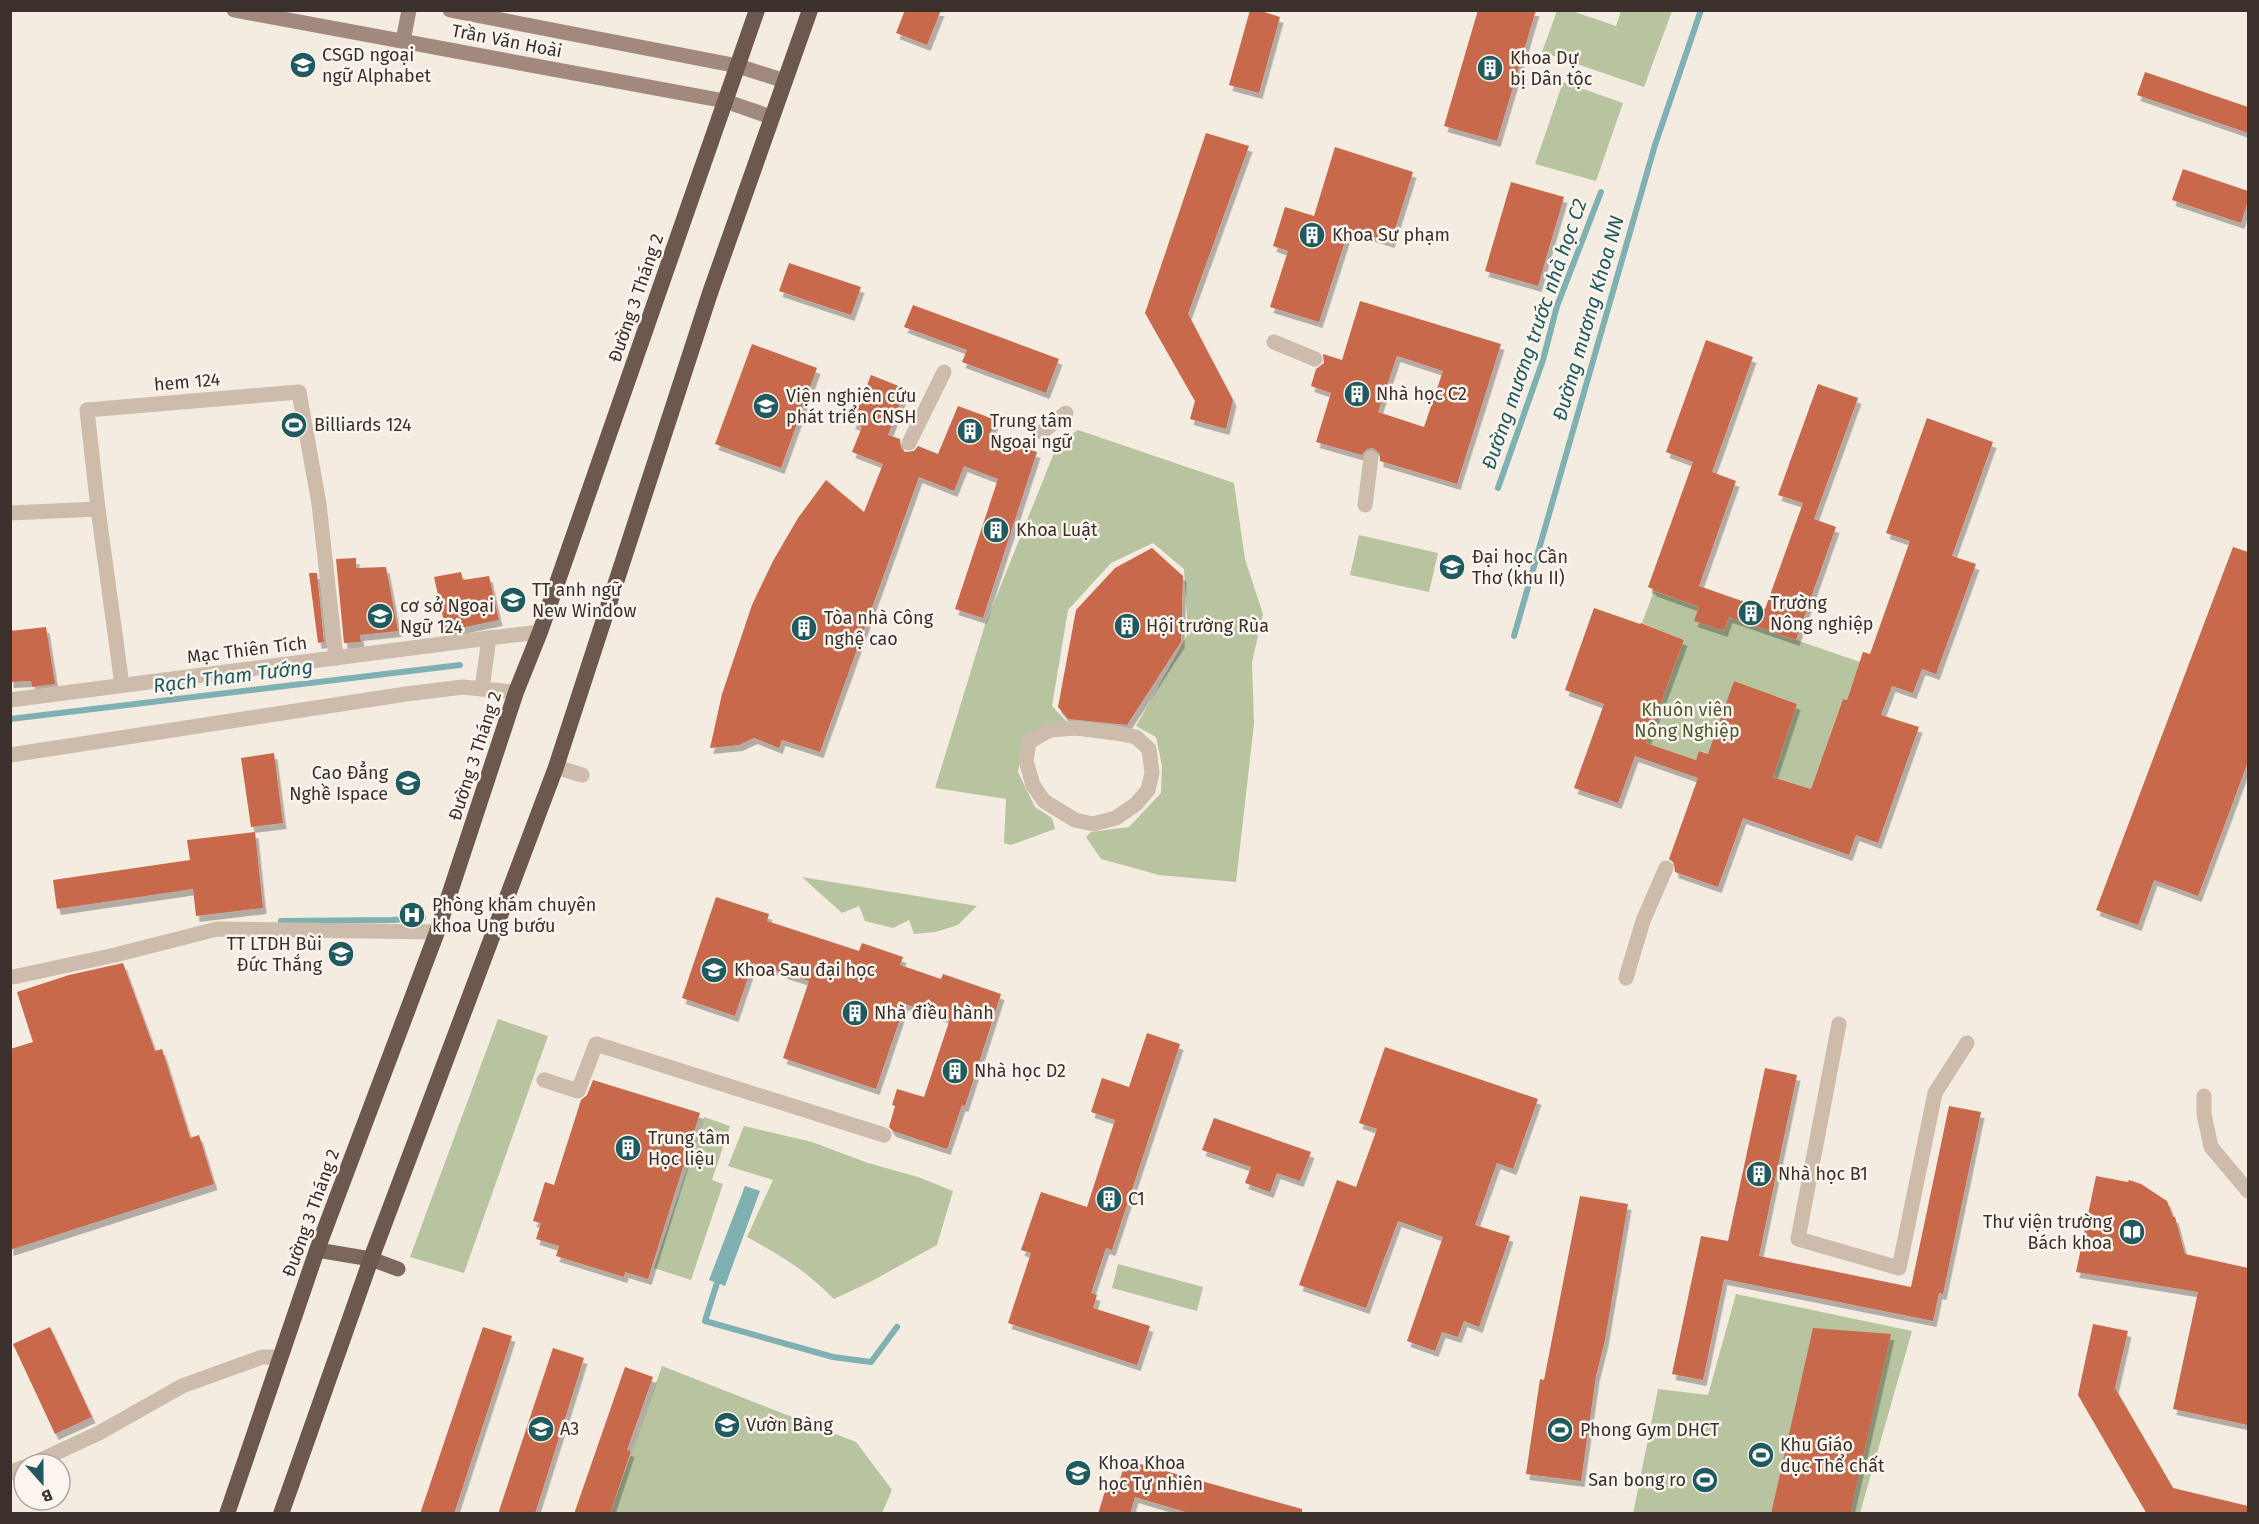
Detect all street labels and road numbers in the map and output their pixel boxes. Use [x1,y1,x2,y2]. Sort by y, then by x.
street label: Trần Văn Hoài [450,20,564,62]
street label: Đường 3 Tháng 2 [604,231,668,365]
street label: hem 124 [153,368,221,396]
street label: Mạc Thiên Tích [186,632,308,668]
street label: Đường 3 Tháng 2 [444,688,506,823]
street label: Đường 3 Tháng 2 [278,1146,344,1280]

